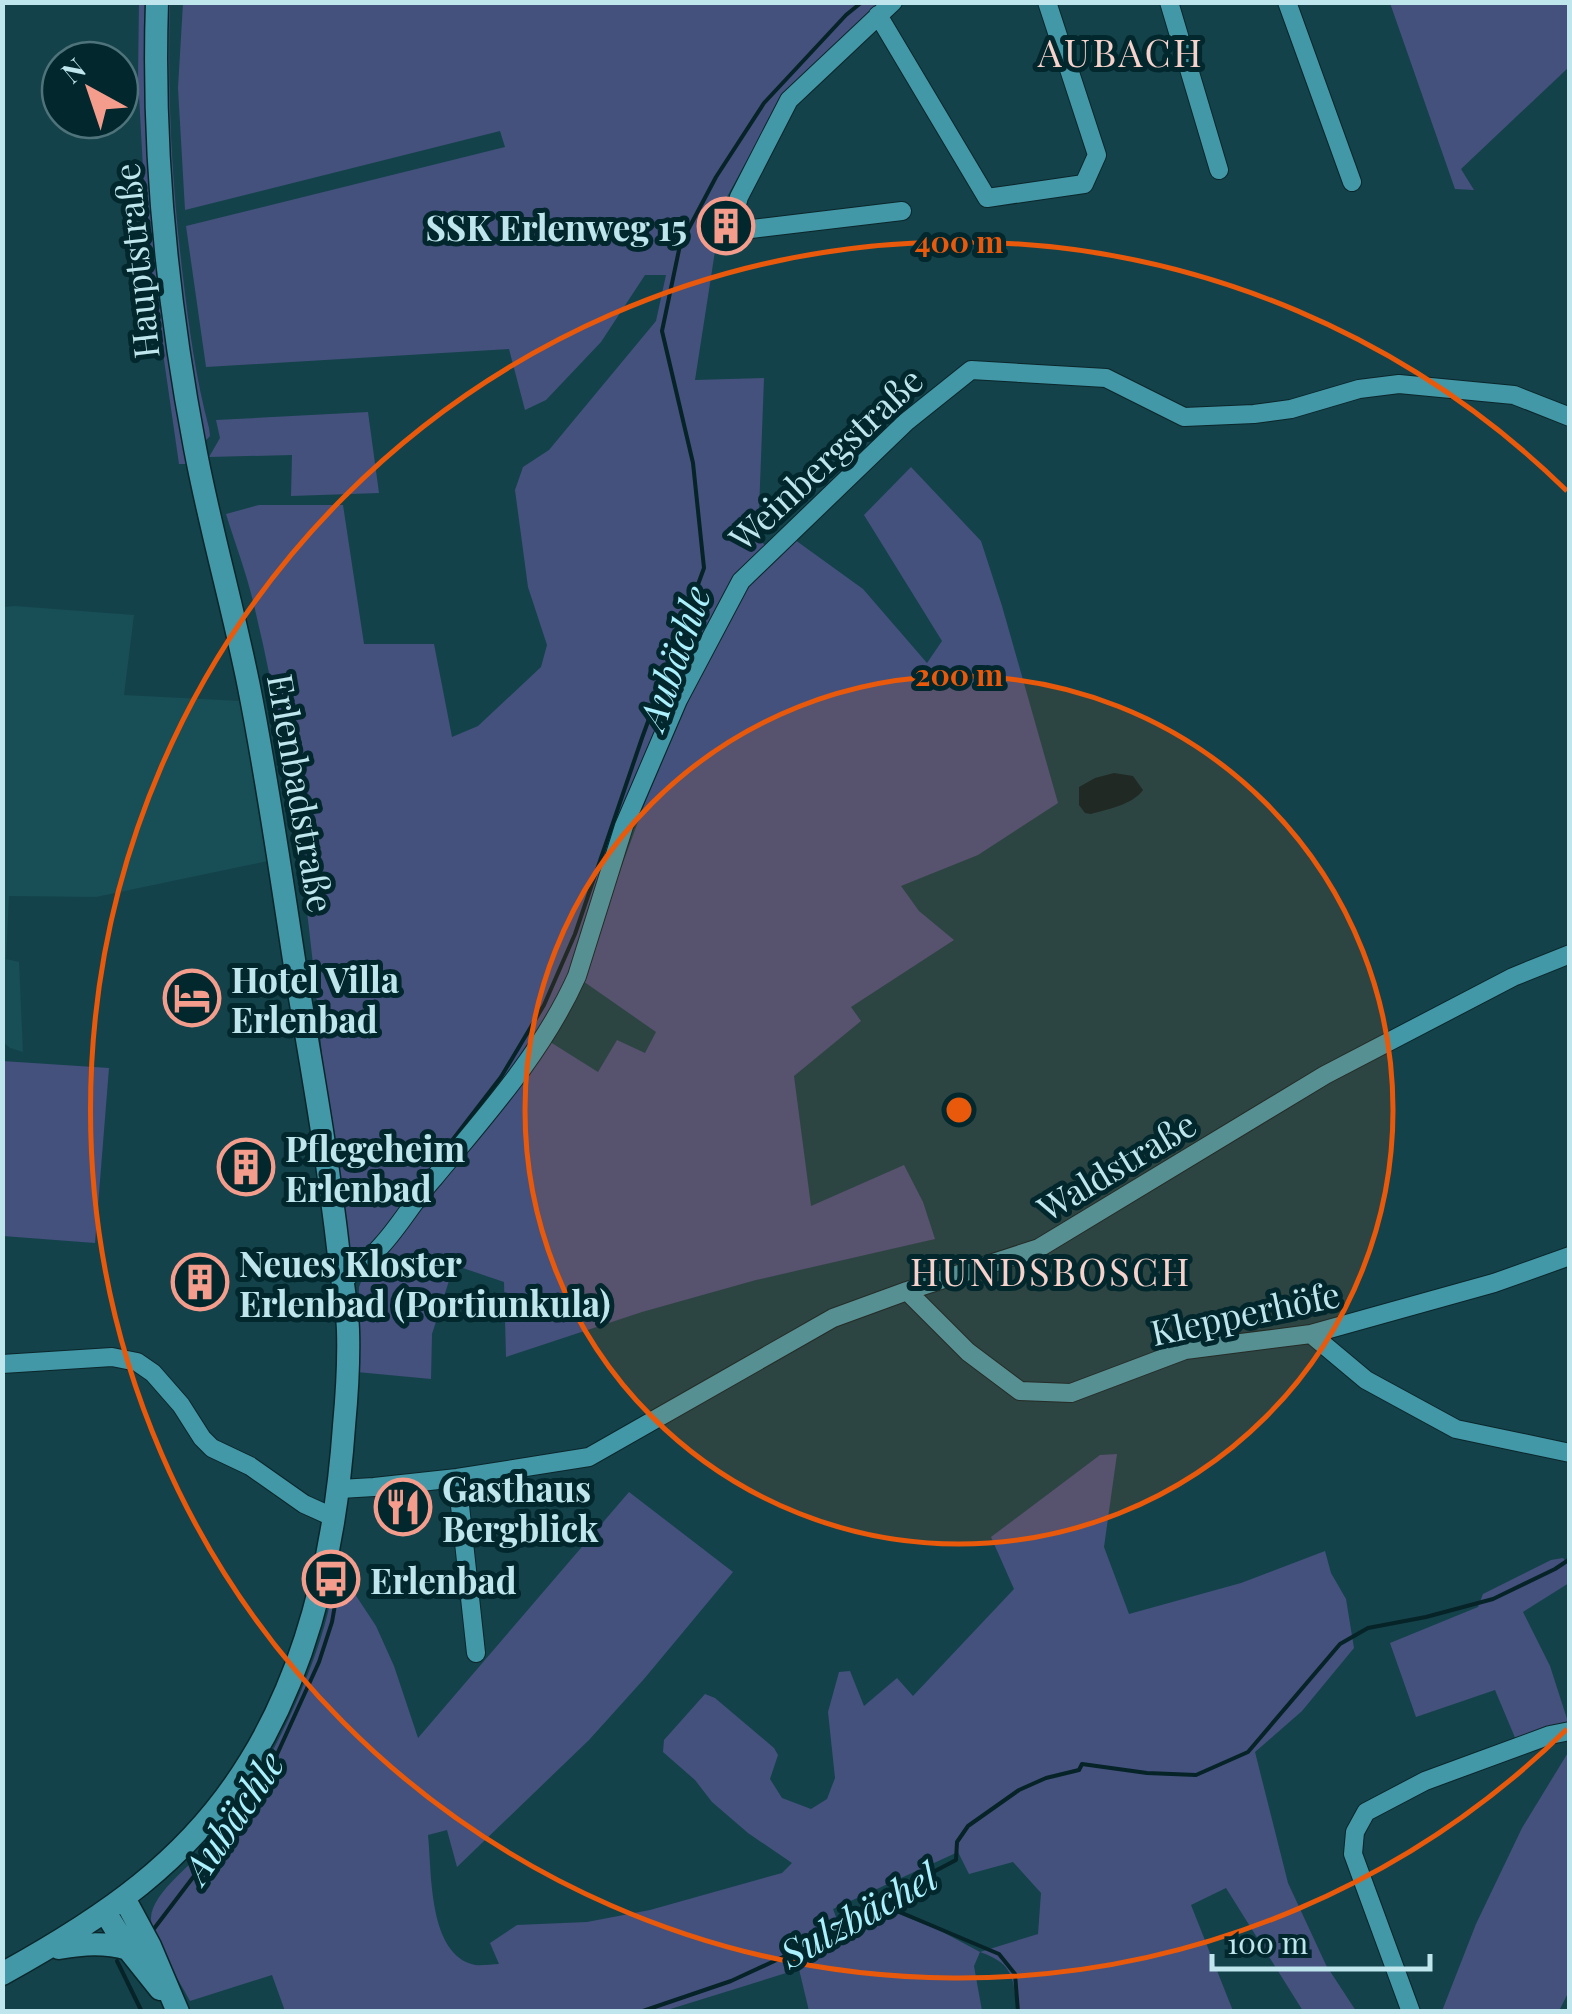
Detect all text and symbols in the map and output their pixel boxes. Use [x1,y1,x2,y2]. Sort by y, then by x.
district label: AUBACH [1037,26,1204,77]
north arrow [40,40,140,140]
text: N [53,49,93,90]
street label: Hauptstraße [101,161,169,361]
building icon: SSK Erlenweg 15 [696,196,756,256]
place label: SSK Erlenweg 15 [425,203,687,250]
text: 400 m [915,221,1003,261]
street label: Weinbergstraße [717,356,932,561]
water label: Aubächle [623,579,721,739]
text: 200 m [915,654,1003,694]
street label: Erlenbadstraße [258,670,346,916]
place label: Hotel Villa Erlenbad [231,955,399,1042]
hotel icon: Hotel Villa Erlenbad [162,968,222,1028]
centre of rings [941,1092,977,1128]
street label: Waldstraße [1027,1099,1204,1231]
place label: Pflegeheim Erlenbad [285,1124,466,1211]
building icon: Pflegeheim Erlenbad [216,1137,276,1197]
place label: Neues Kloster Erlenbad (Portiunkula) [239,1239,611,1326]
district label: HUNDSBOSCH [910,1245,1192,1296]
building icon: Neues Kloster Erlenbad (Portiunkula) [170,1252,230,1312]
street label: Klepperhöfe [1146,1269,1344,1355]
place label: Gasthaus Bergblick [442,1464,599,1551]
restaurant icon: Gasthaus Bergblick [373,1477,433,1537]
bus stop icon: Erlenbad [301,1549,361,1609]
place label: Erlenbad [370,1556,517,1603]
water label: Aubächle [167,1740,295,1895]
water label: Sulzbächel [769,1849,947,1979]
scale bar [1212,1909,1430,1971]
text: 100 m [1227,1922,1309,1962]

